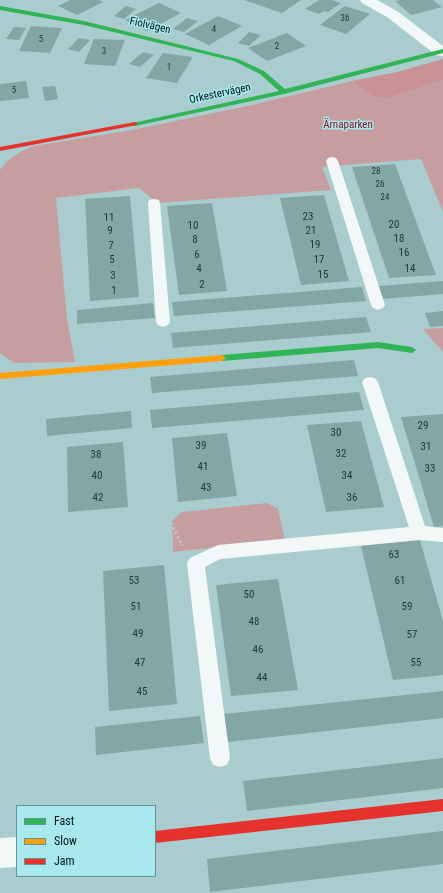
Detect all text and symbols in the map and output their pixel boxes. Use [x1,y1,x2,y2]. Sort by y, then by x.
house number: 36 [341,14,349,24]
street label: Fiolvägen [128,15,172,37]
house number: 4 [212,25,216,35]
house number: 5 [39,35,43,45]
house number: 2 [275,42,279,52]
house number: 3 [102,47,106,57]
house number: 1 [167,63,171,73]
street label: Orkestervägen [188,81,252,107]
house number: 5 [12,86,16,96]
park label: Ärnaparken [323,118,373,132]
house number: 28 [372,167,380,177]
house number: 26 [376,180,384,190]
house number: 24 [381,193,389,203]
house number: 23 [303,210,313,224]
house number: 11 [104,211,114,225]
house number: 20 [389,218,399,232]
house number: 10 [188,219,198,233]
house number: 9 [107,224,113,238]
house number: 21 [306,224,316,238]
house number: 18 [394,232,404,246]
house number: 8 [192,233,198,247]
house number: 19 [310,238,320,252]
house number: 7 [108,239,114,253]
house number: 16 [399,246,409,260]
house number: 6 [194,248,200,262]
house number: 5 [109,253,115,267]
house number: 17 [314,253,324,267]
house number: 4 [196,262,202,276]
house number: 14 [405,262,415,276]
house number: 15 [318,268,328,282]
house number: 3 [110,269,116,283]
house number: 2 [199,278,205,292]
house number: 1 [111,284,117,298]
house number: 29 [418,419,428,433]
house number: 30 [331,426,341,440]
house number: 39 [196,439,206,453]
house number: 31 [421,440,431,454]
house number: 32 [336,447,346,461]
house number: 38 [91,448,101,462]
house number: 41 [198,460,208,474]
house number: 33 [425,462,435,476]
house number: 40 [92,469,102,483]
house number: 34 [342,469,352,483]
house number: 43 [201,481,211,495]
house number: 42 [93,491,103,505]
house number: 36 [347,491,357,505]
house number: 63 [389,548,399,562]
house number: 53 [129,574,139,588]
house number: 61 [395,574,405,588]
house number: 50 [244,588,254,602]
house number: 51 [131,600,141,614]
house number: 59 [402,600,412,614]
house number: 48 [249,615,259,629]
house number: 49 [133,627,143,641]
house number: 57 [407,628,417,642]
house number: 46 [253,643,263,657]
house number: 47 [135,656,145,670]
house number: 55 [411,656,421,670]
house number: 44 [257,671,267,685]
house number: 45 [137,685,147,699]
legend [16,805,156,877]
text: Fast [54,814,74,828]
text: Slow [54,834,77,848]
text: Jam [54,854,75,868]

